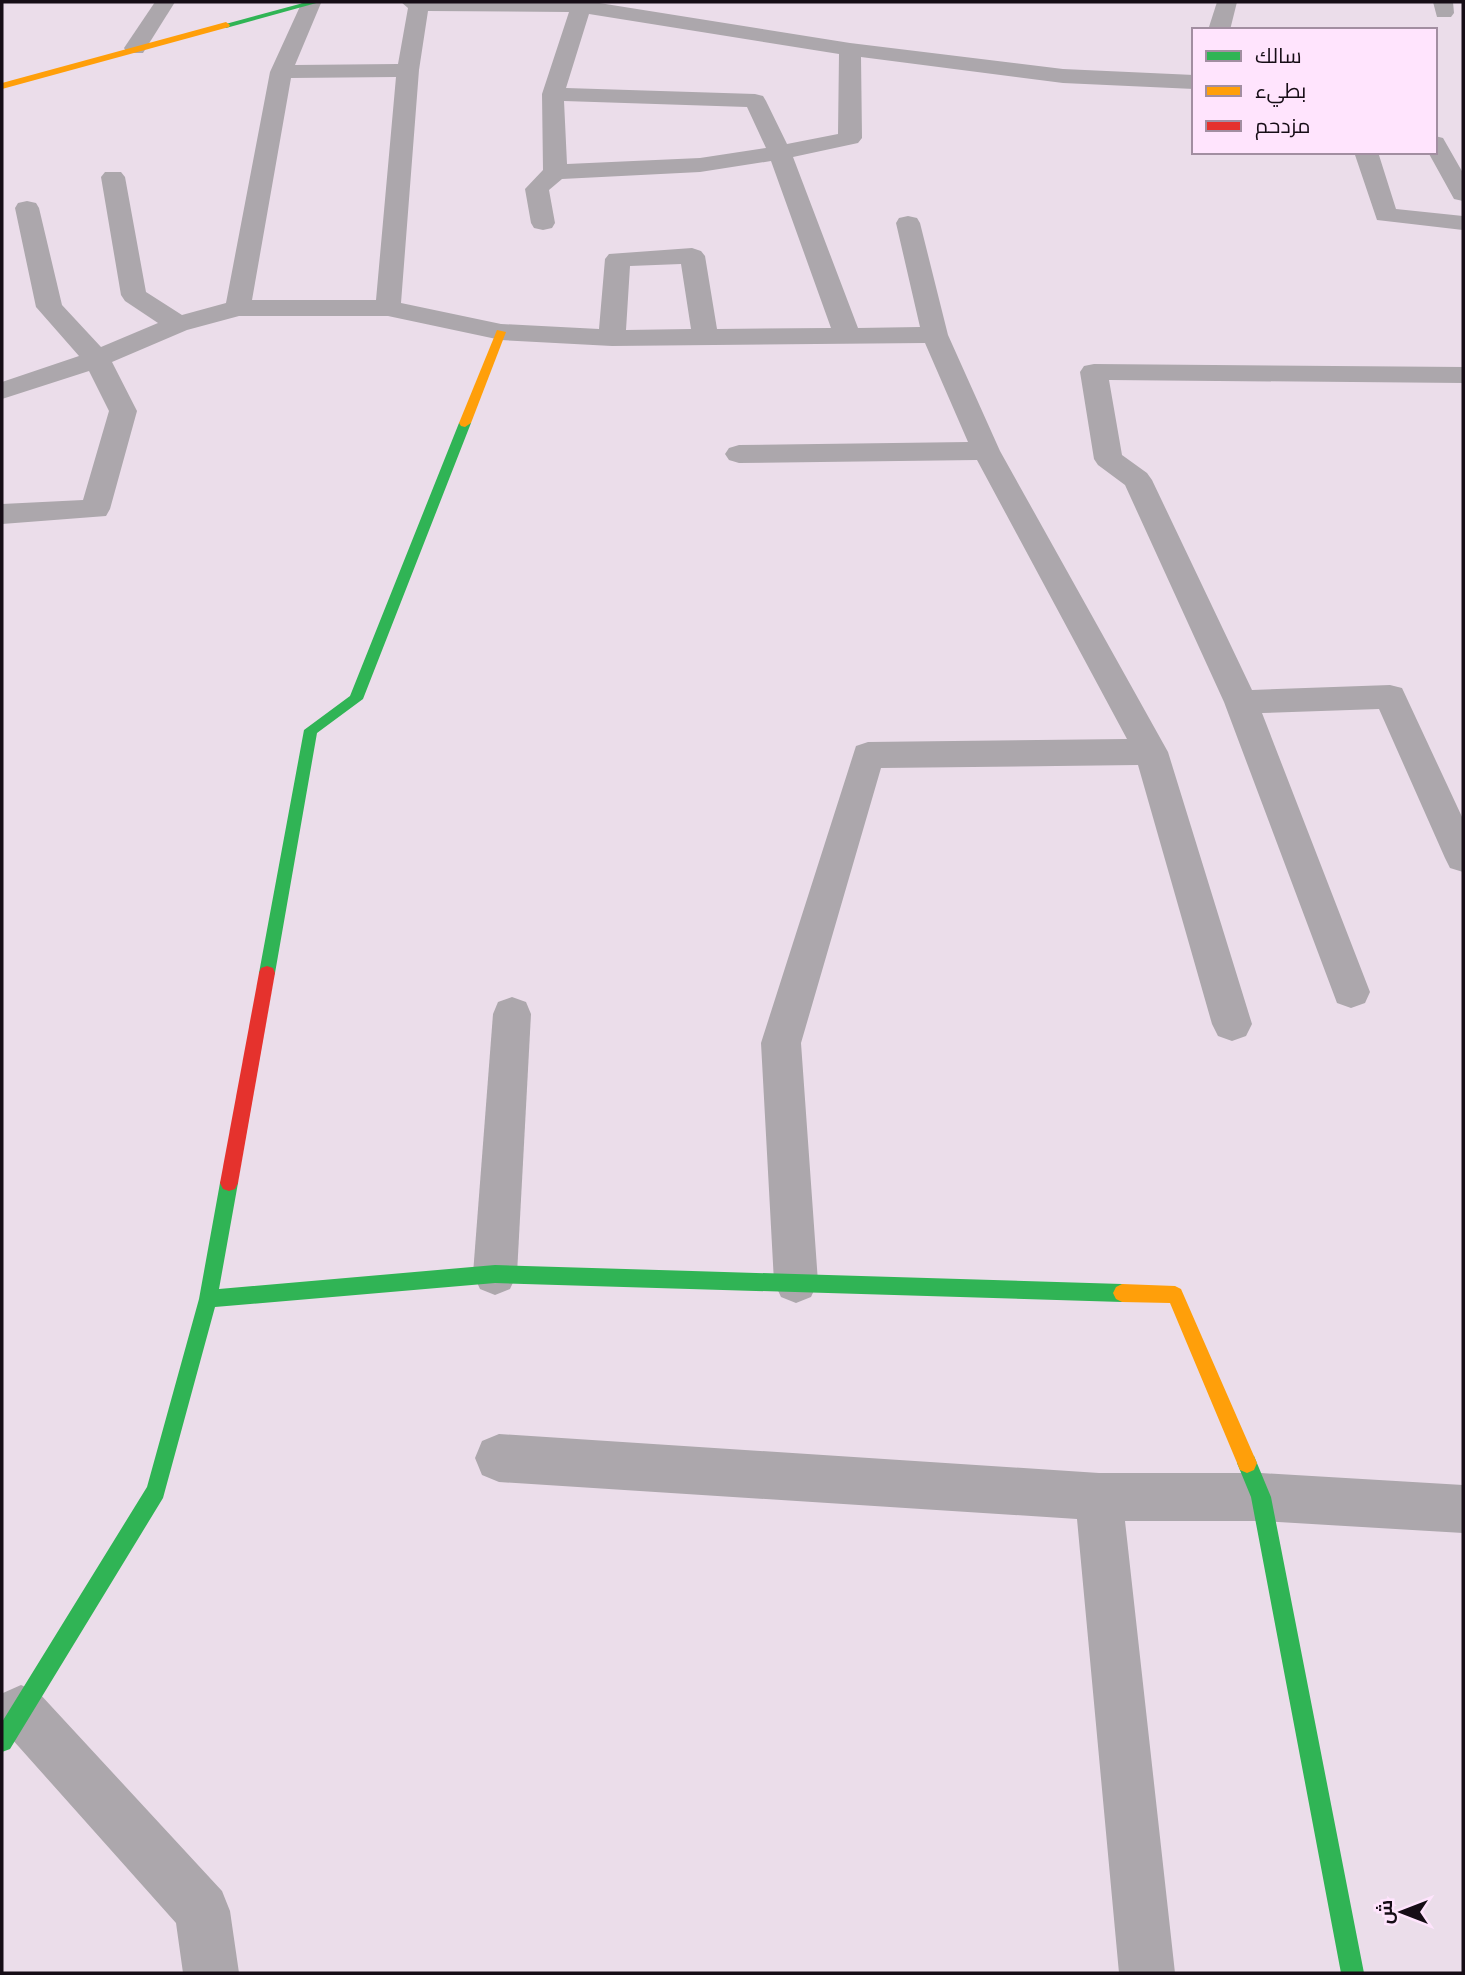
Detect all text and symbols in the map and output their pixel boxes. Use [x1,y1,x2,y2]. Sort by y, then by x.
legend [1192,28,1437,154]
text: سالك [1255,42,1302,67]
text: بطيء [1255,77,1306,107]
text: مزدحم [1255,112,1310,140]
north arrow [1367,1877,1437,1947]
text: ش [1373,1900,1397,1924]

